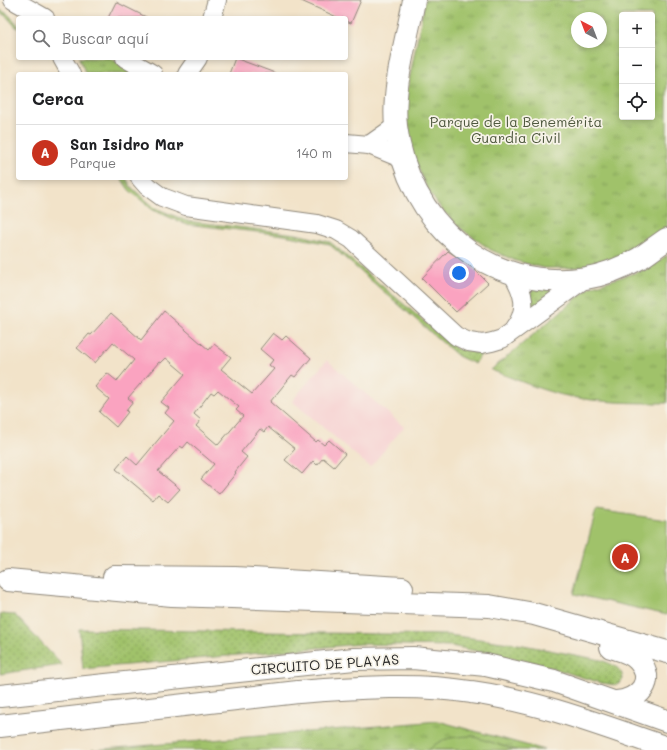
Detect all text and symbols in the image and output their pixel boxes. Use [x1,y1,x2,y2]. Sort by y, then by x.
north arrow [571,12,607,48]
map controls [619,12,655,120]
button: + [619,12,655,48]
search box [16,16,348,60]
icon: search [30,27,52,49]
text: Buscar aquí [62,28,149,48]
button: − [619,48,655,84]
button: locate [619,84,655,120]
text: Cerca [32,87,84,109]
park label: Parque de la Benemérita Guardia Civil [430,112,602,147]
text: San Isidro Mar [70,134,184,154]
text: A [40,144,50,161]
text: 140 m [296,144,332,161]
text: Parque [70,154,116,171]
your location [449,263,469,283]
pin: A [612,542,638,572]
street label: CIRCUITO DE PLAYAS [250,649,400,679]

